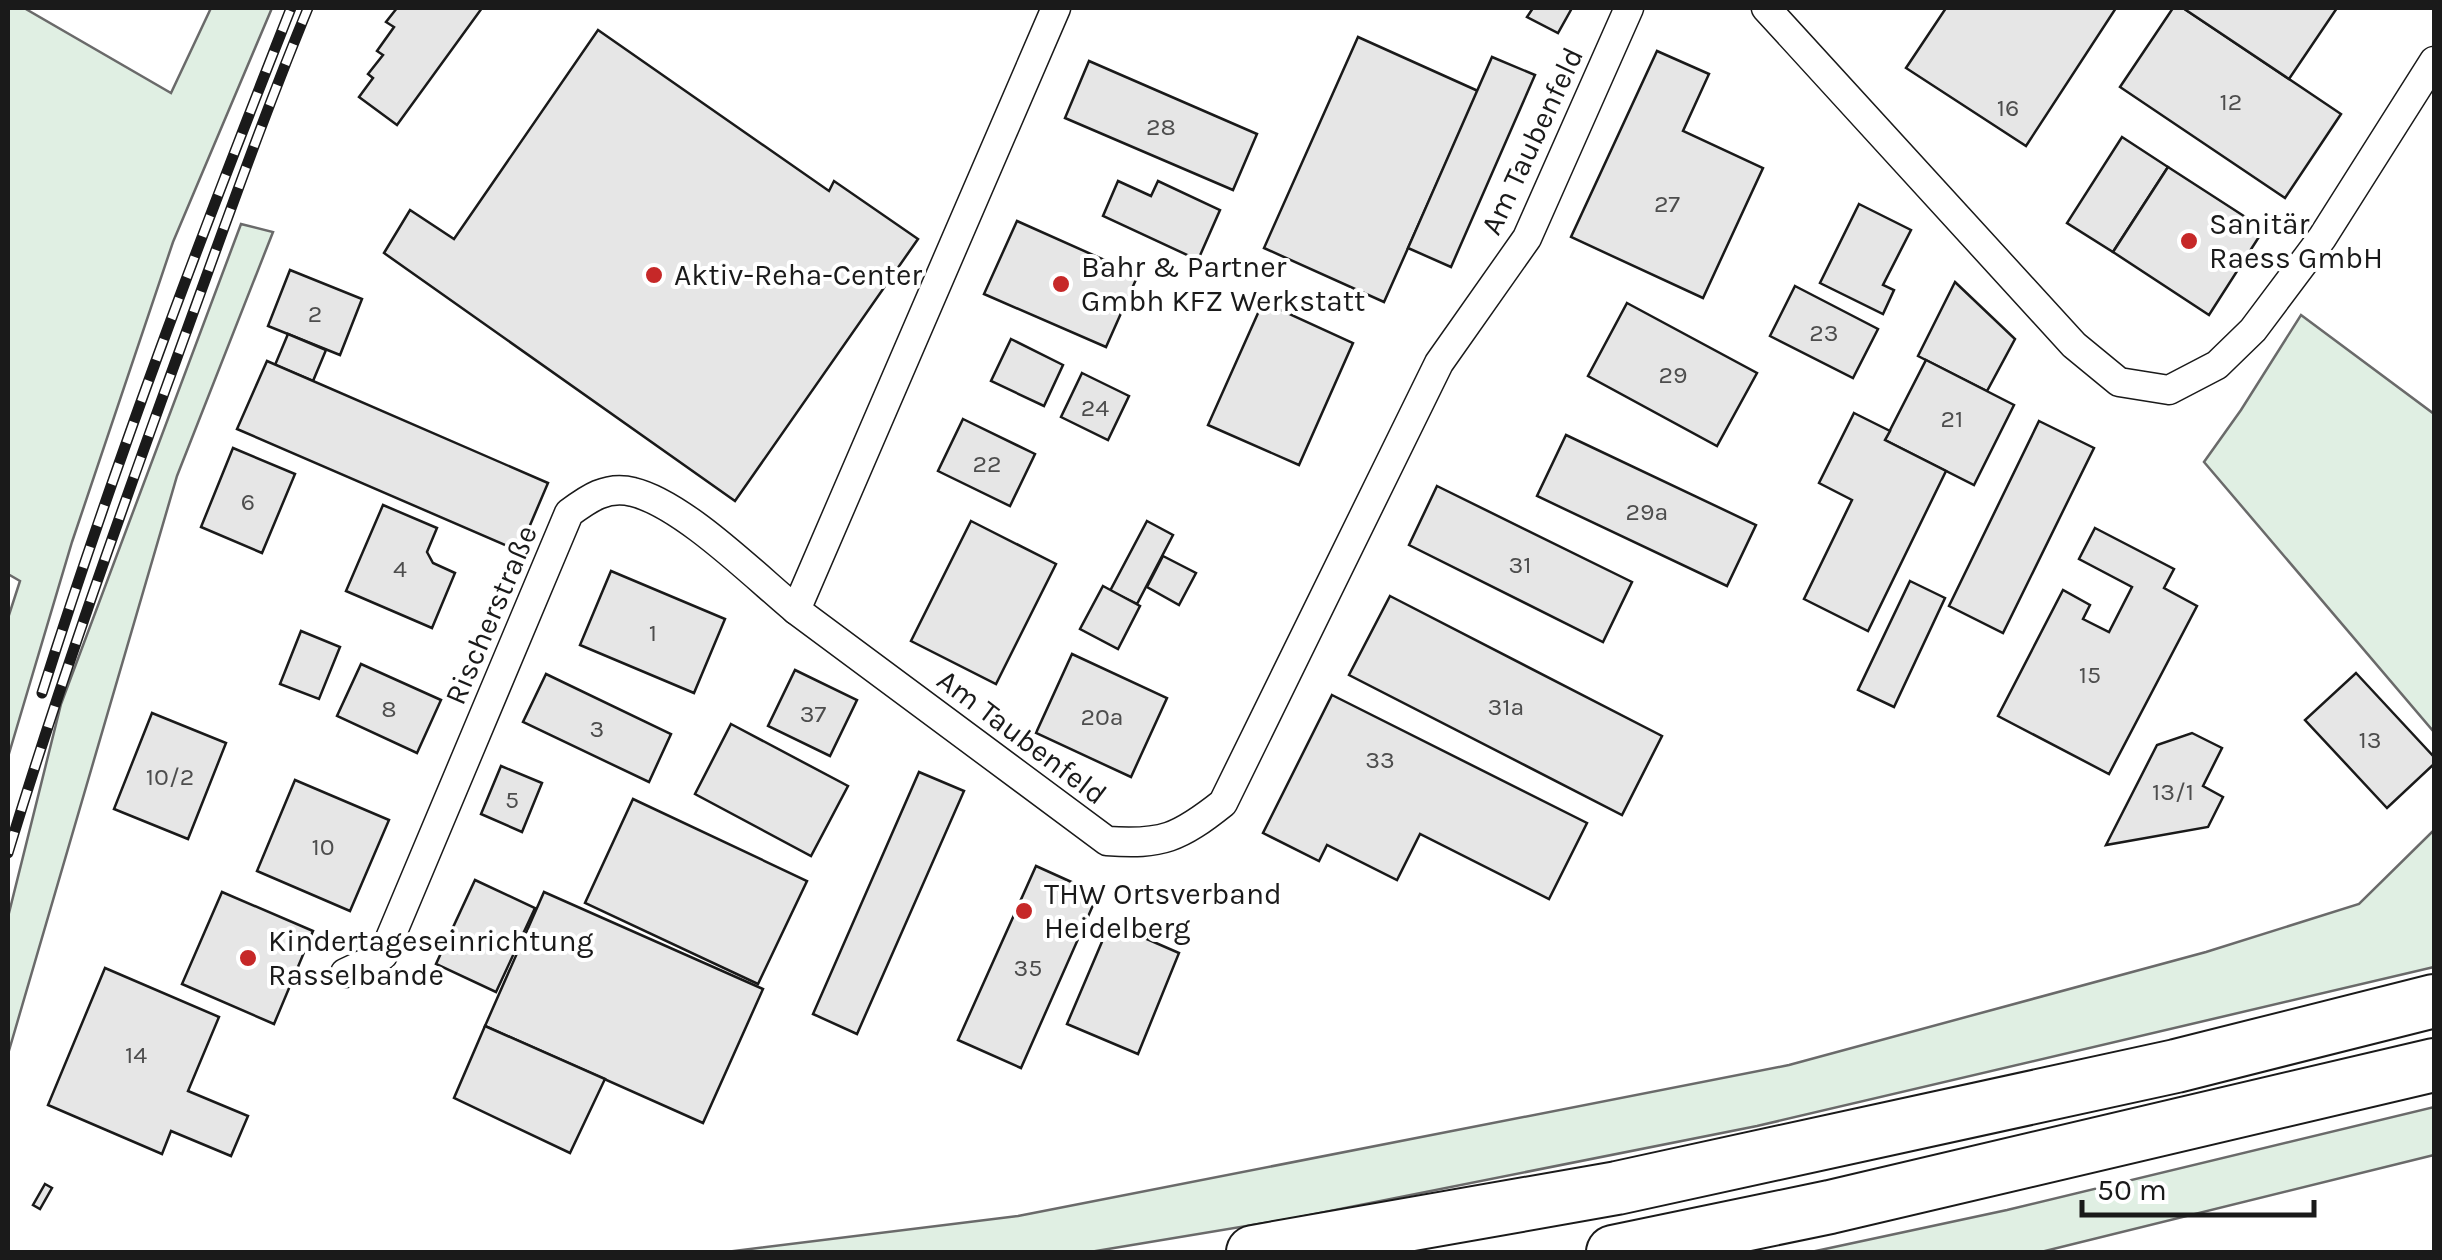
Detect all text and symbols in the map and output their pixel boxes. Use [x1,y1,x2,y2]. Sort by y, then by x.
street label: Am Taubenfeld [1473,42,1591,240]
house number: 12 [2220,87,2242,116]
house number: 16 [1997,93,2019,122]
house number: 28 [1146,112,1176,141]
house number: 27 [1654,189,1680,218]
place label: Sanitär Raess GmbH [2209,206,2383,276]
marker: Sanitär Raess GmbH [2178,230,2200,252]
place label: Bahr & Partner Gmbh KFZ Werkstatt [1081,249,1365,319]
place label: Aktiv-Reha-Center [674,257,922,293]
marker: Aktiv-Reha-Center [643,264,665,286]
marker: Bahr & Partner Gmbh KFZ Werkstatt [1050,273,1072,295]
house number: 2 [308,299,322,328]
house number: 23 [1809,318,1839,347]
house number: 29 [1659,360,1688,389]
house number: 24 [1081,393,1109,422]
house number: 21 [1941,404,1963,433]
house number: 22 [973,449,1001,478]
house number: 6 [241,487,255,516]
house number: 29a [1626,497,1668,526]
street label: Rischerstraße [437,520,545,710]
house number: 31 [1508,550,1532,579]
house number: 4 [393,554,407,583]
house number: 1 [649,618,657,647]
house number: 15 [2079,660,2101,689]
street label: Am Taubenfeld [930,662,1114,812]
house number: 31a [1488,692,1524,721]
house number: 8 [381,694,397,723]
house number: 37 [800,699,827,728]
house number: 20a [1080,702,1124,731]
house number: 3 [590,714,604,743]
house number: 13 [2358,725,2382,754]
house number: 33 [1365,745,1395,774]
house number: 10/2 [146,762,194,791]
house number: 13/1 [2152,777,2194,806]
house number: 5 [505,785,519,814]
house number: 10 [311,832,335,861]
place label: THW Ortsverband Heidelberg [1044,876,1282,946]
marker: THW Ortsverband Heidelberg [1013,900,1035,922]
place label: Kindertageseinrichtung Rasselbande [268,923,594,993]
marker: Kindertageseinrichtung Rasselbande [237,947,259,969]
house number: 35 [1014,953,1042,982]
house number: 14 [125,1040,147,1069]
scale bar [2082,1155,2314,1217]
text: 50 m [2097,1172,2167,1208]

